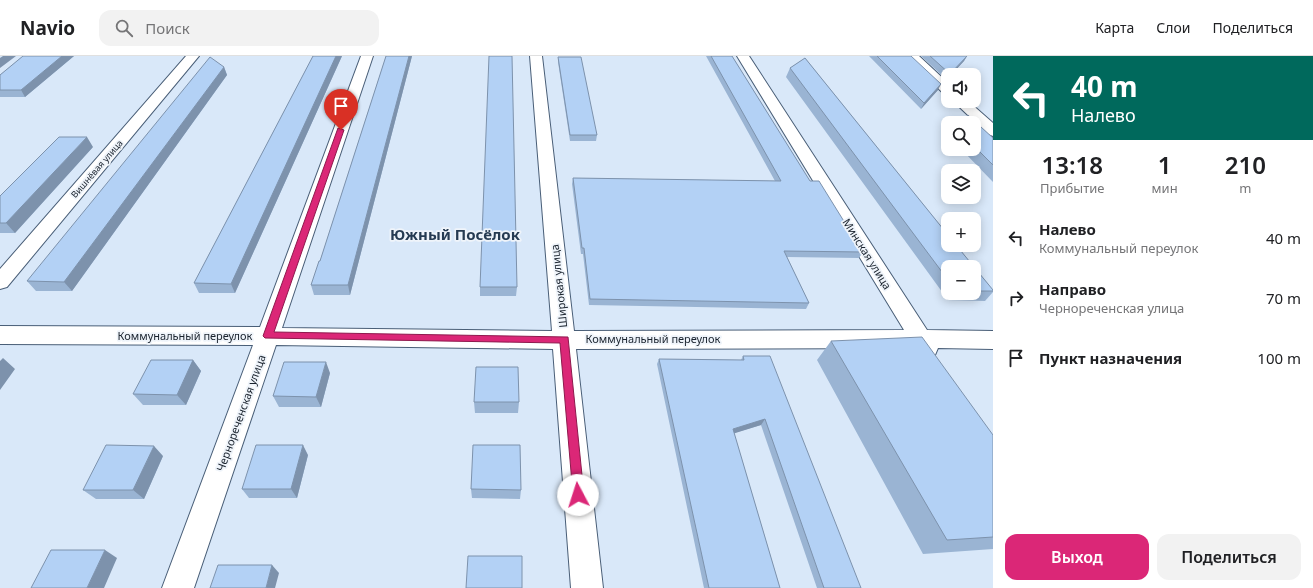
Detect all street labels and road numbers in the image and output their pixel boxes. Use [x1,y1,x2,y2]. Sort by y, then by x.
street label: Вишнёвая улица [68,137,126,201]
street label: Минская улица [840,215,895,292]
street label: Широкая улица [547,244,570,328]
street label: Коммунальный переулок [118,328,253,343]
street label: Коммунальный переулок [586,331,721,346]
street label: Чернореченская улица [212,353,269,473]

